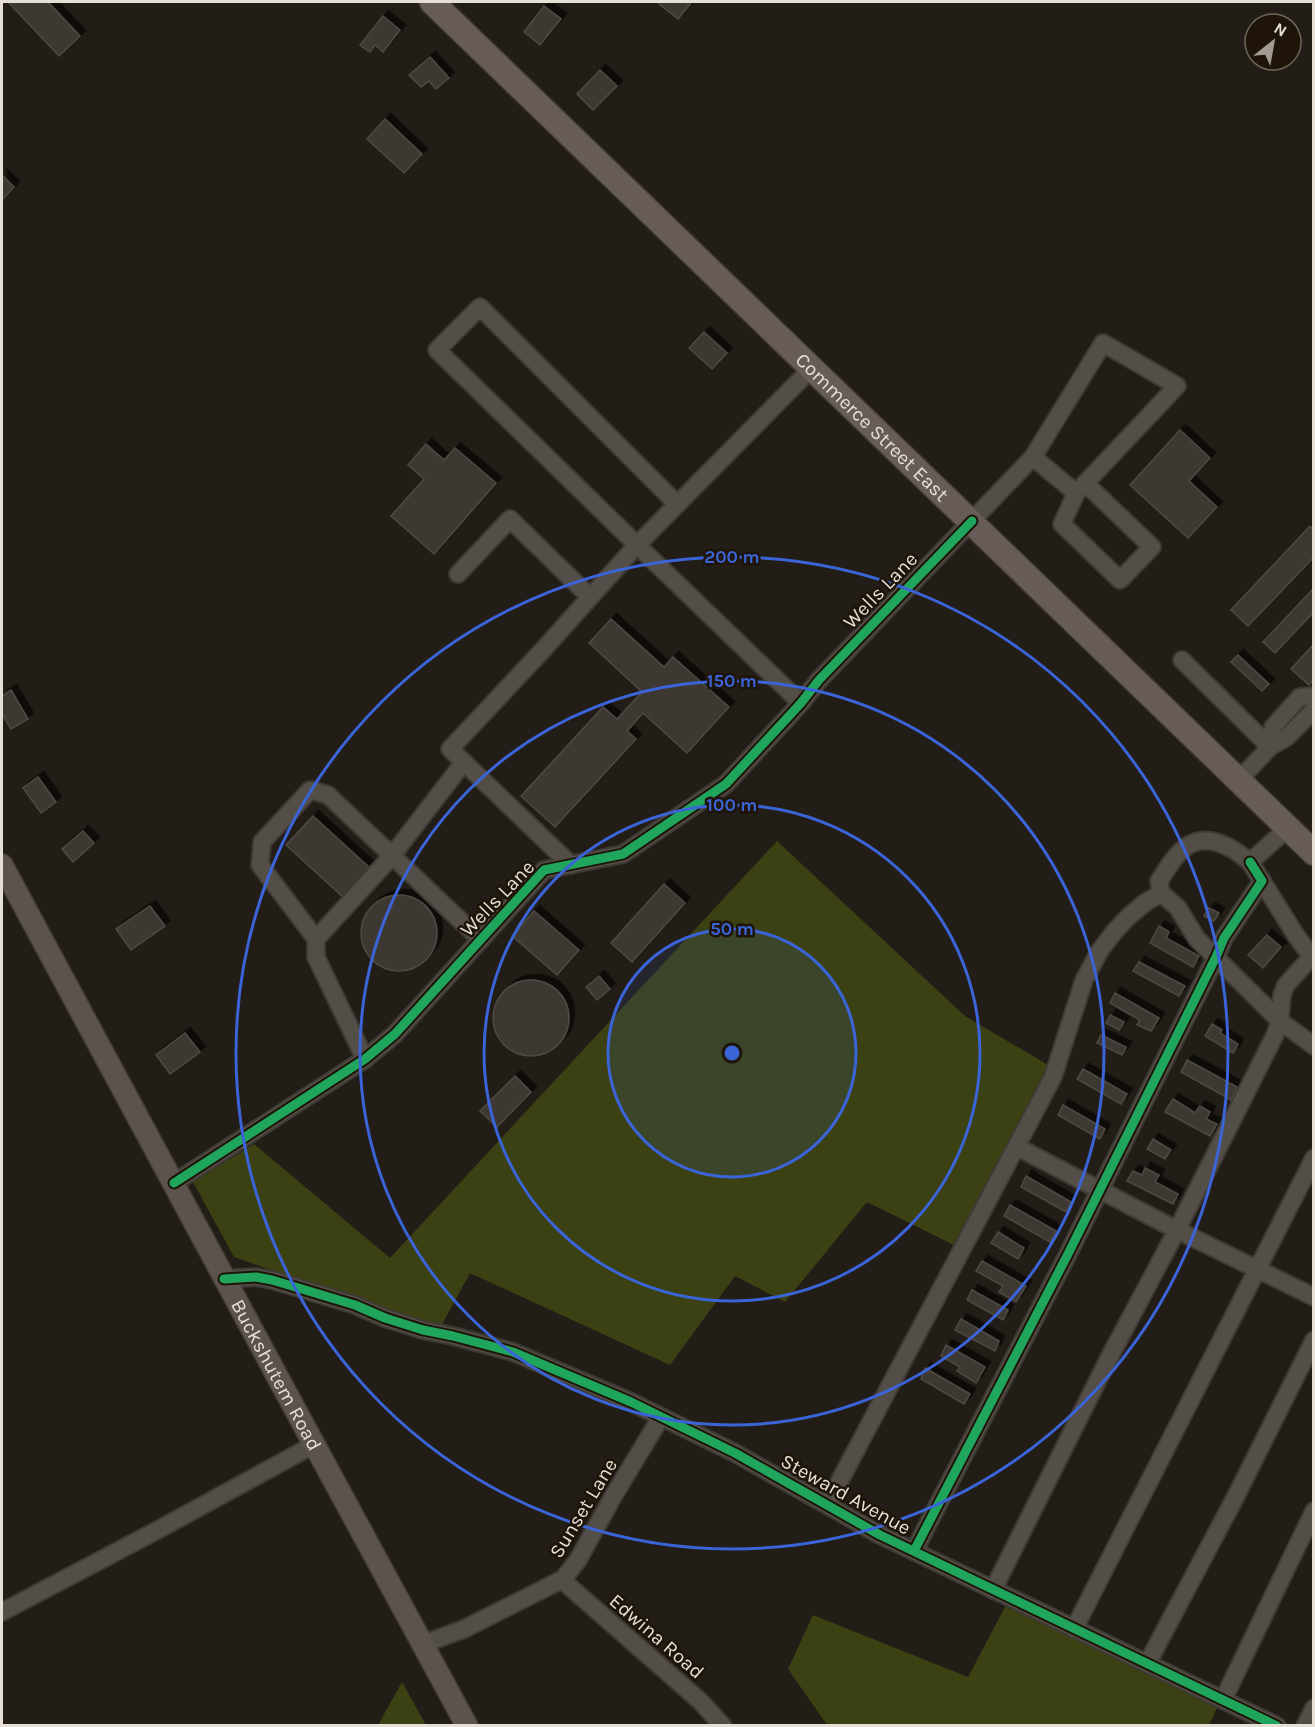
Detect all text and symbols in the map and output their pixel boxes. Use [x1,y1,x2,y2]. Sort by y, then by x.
north arrow [1243,12,1303,72]
text: N [1271,18,1290,41]
street label: Commerce Street East [791,348,954,507]
text: 200 m [704,546,760,568]
street label: Wells Lane [839,548,922,633]
text: 150 m [707,670,757,692]
text: 100 m [707,794,757,816]
street label: Wells Lane [456,856,539,941]
text: 50 m [710,918,754,940]
centre of rings [722,1043,742,1063]
street label: Buckshutem Road [226,1296,326,1455]
street label: Steward Avenue [777,1449,915,1540]
street label: Sunset Lane [545,1454,622,1562]
street label: Edwina Road [605,1589,709,1684]

